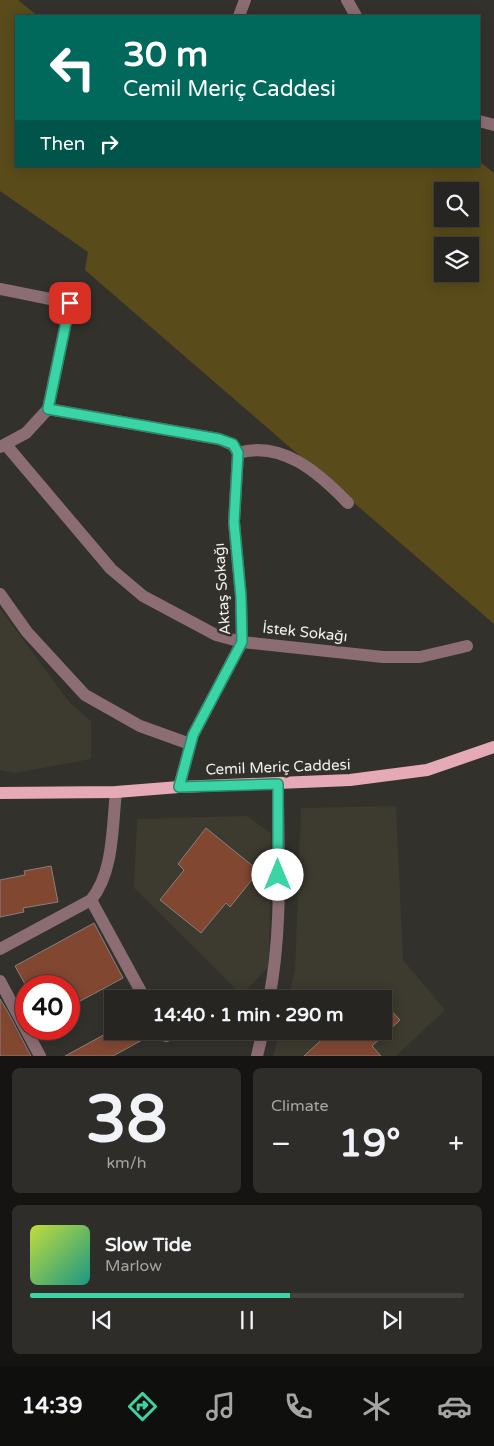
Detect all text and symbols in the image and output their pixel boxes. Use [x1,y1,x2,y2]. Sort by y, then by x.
text: 30 m [123,34,208,76]
icon: left [40,35,105,100]
text: Cemil Meriç Caddesi [123,76,336,102]
icon: right [95,130,123,158]
text: Then [40,133,85,155]
map controls [434,182,479,282]
button: search [434,182,479,227]
button: layers [434,237,479,282]
pin [49,282,91,324]
icon: arrive [56,289,84,317]
street label: Aktaş Sokağı [210,542,234,636]
street label: İstek Sokağı [262,619,348,645]
street label: Cemil Meriç Caddesi [205,755,351,779]
position arrow [251,848,303,900]
speed limit sign: 40 [15,975,80,1040]
text: 14:40 · 1 min · 290 m [152,1004,344,1026]
text: 38 [86,1081,167,1160]
text: Climate [271,1096,329,1116]
text: 19° [339,1121,401,1167]
text: − [271,1127,291,1161]
text: + [448,1127,464,1161]
text: km/h [106,1153,147,1173]
text: Slow Tide [105,1234,192,1256]
text: Marlow [105,1256,162,1276]
icon: previous [88,1306,116,1334]
icon: pause [233,1306,261,1334]
icon: next [378,1306,406,1334]
icon: directions [125,1389,160,1424]
icon: music [203,1389,238,1424]
icon: phone [281,1389,316,1424]
icon: climate [359,1389,394,1424]
icon: car [437,1389,472,1424]
text: 14:39 [22,1393,82,1419]

